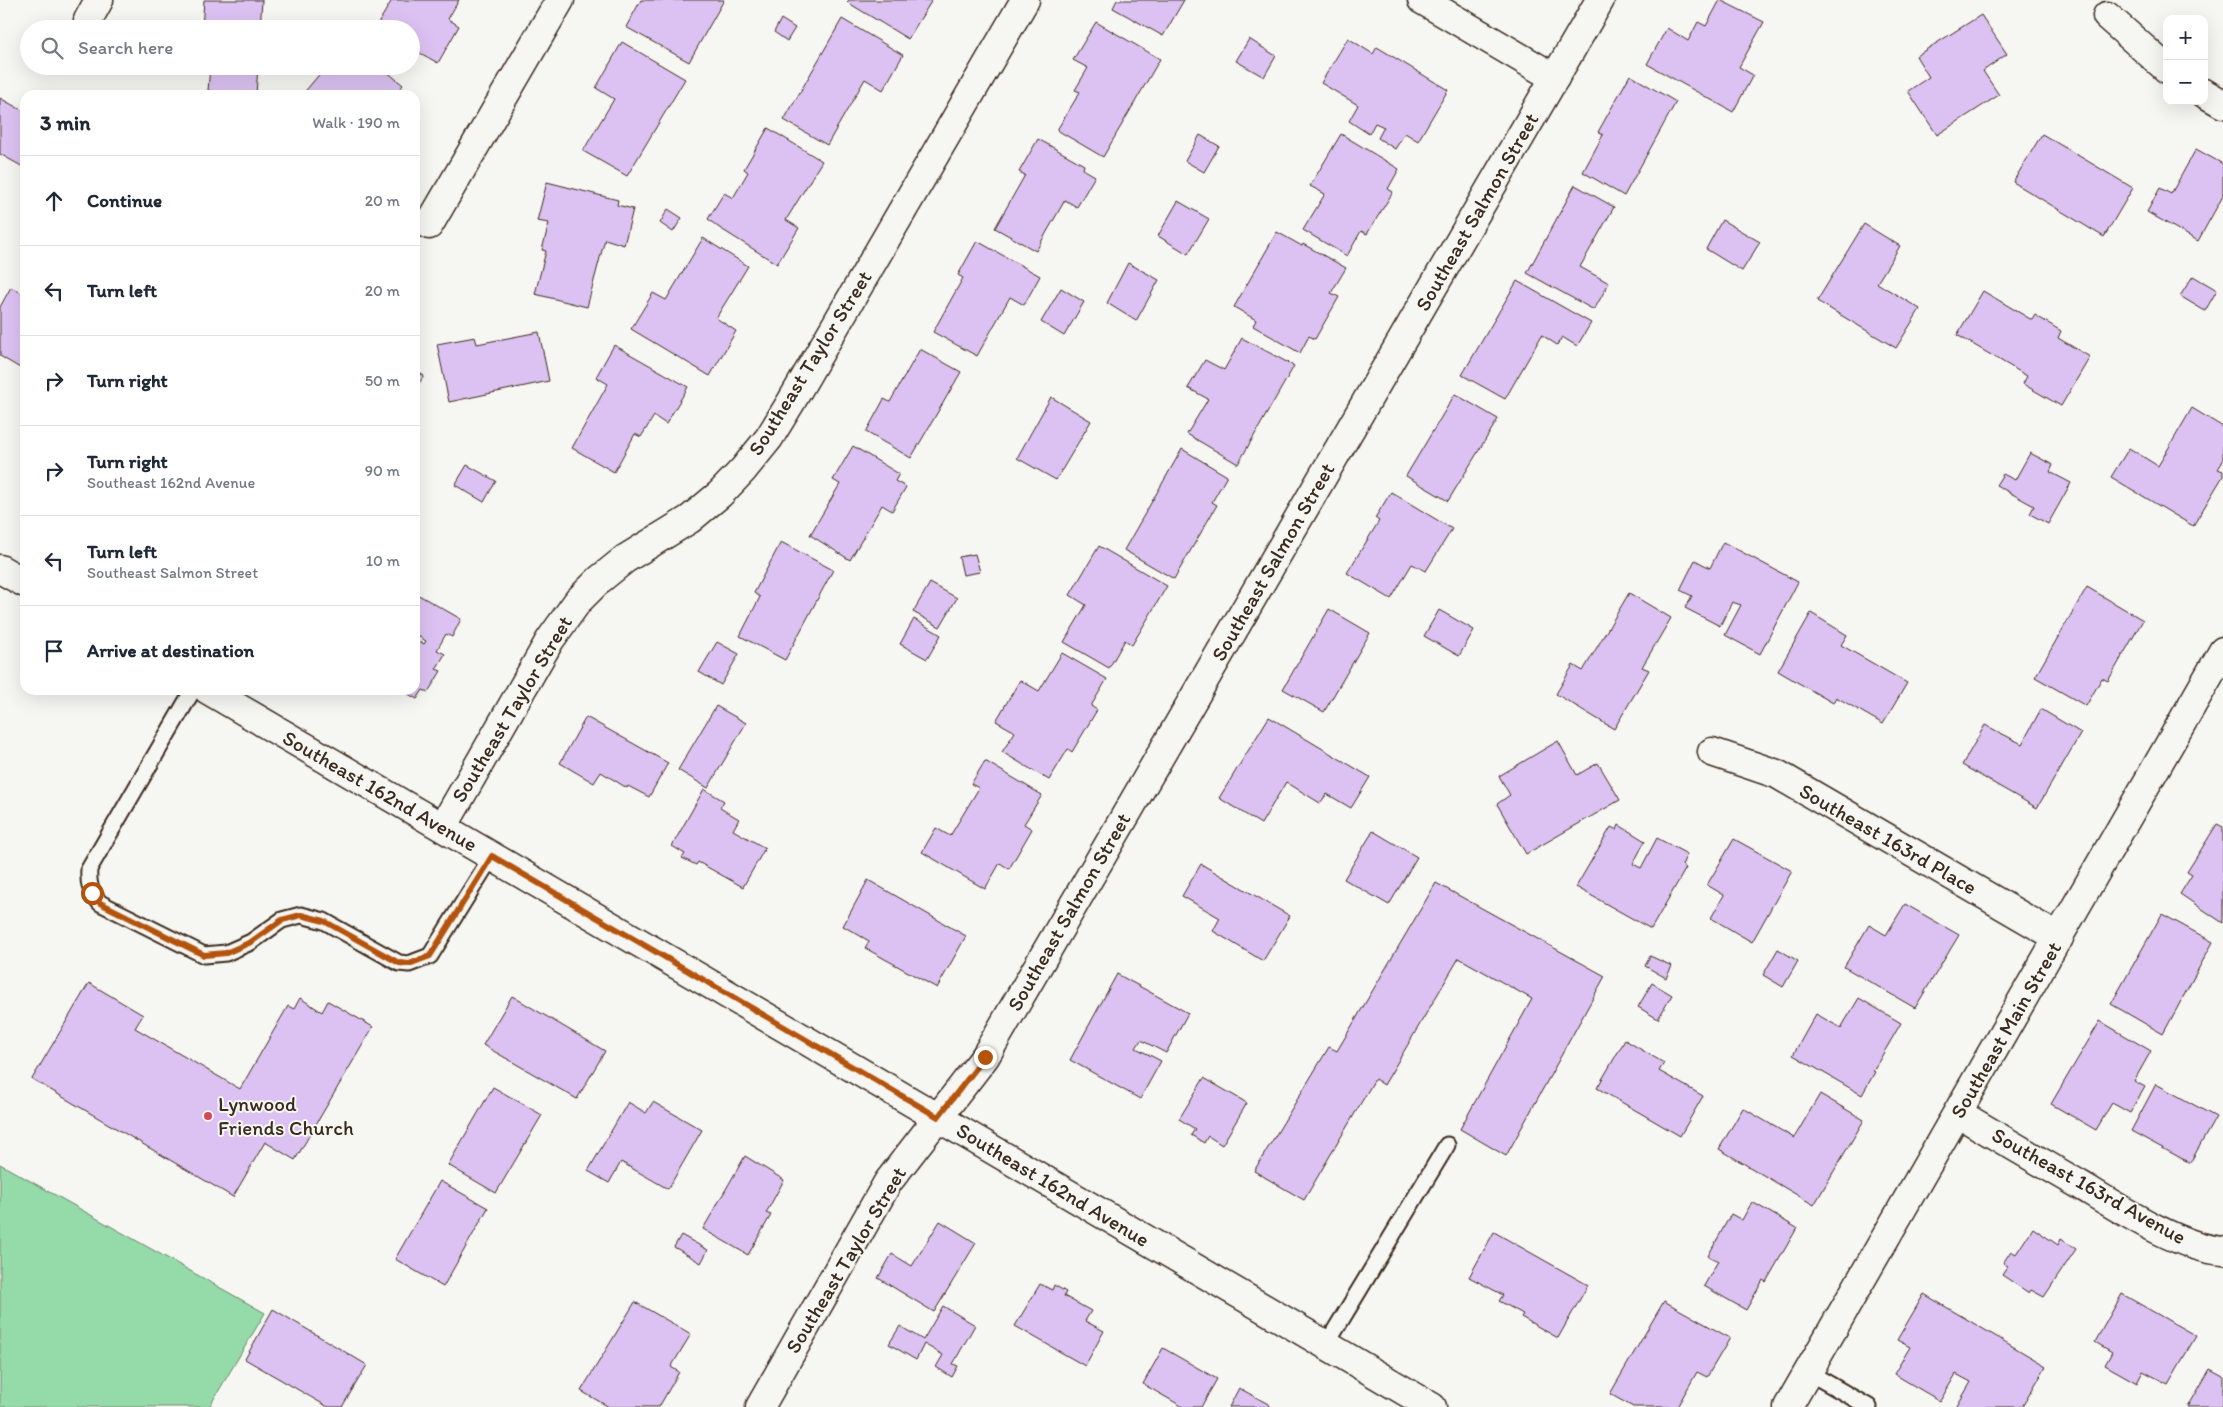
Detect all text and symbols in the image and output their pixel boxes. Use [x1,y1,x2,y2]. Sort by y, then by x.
map controls [2163,15,2208,105]
button: + [2163,15,2208,60]
search box [20,20,420,75]
icon: search [38,34,66,62]
text: Search here [78,36,173,59]
button: − [2163,60,2208,105]
street label: Southeast Salmon Street [1410,108,1544,315]
text: 3 min [40,110,90,135]
text: Walk · 190 m [312,113,400,132]
icon: ahead [40,187,68,215]
text: Continue [87,189,162,212]
text: 20 m [365,191,400,210]
street label: Southeast Taylor Street [742,266,877,460]
icon: left [40,277,68,305]
text: Turn left [87,279,157,302]
text: 20 m [365,281,400,300]
icon: right [40,367,68,395]
text: Turn right [87,369,168,392]
text: 50 m [365,371,400,390]
text: Turn right [87,450,168,473]
icon: right [40,457,68,485]
street label: Southeast Salmon Street [1206,458,1340,665]
text: 90 m [365,461,400,480]
text: Southeast 162nd Avenue [87,473,255,492]
text: Turn left [87,540,157,563]
icon: left [40,547,68,575]
text: 10 m [366,551,400,570]
text: Southeast Salmon Street [87,563,258,582]
street label: Southeast Taylor Street [446,611,577,807]
icon: arrive [40,637,68,665]
text: Arrive at destination [87,639,254,662]
street label: Southeast 162nd Avenue [278,725,482,857]
street label: Southeast 163rd Place [1795,778,1981,900]
street label: Southeast Salmon Street [1002,808,1136,1015]
route start [81,882,104,905]
street label: Southeast Main Street [1945,937,2066,1123]
route end [974,1046,997,1069]
place label: Lynwood Friends Church [218,1091,354,1140]
marker: Lynwood Friends Church [202,1110,214,1122]
street label: Southeast 162nd Avenue [952,1117,1154,1252]
street label: Southeast 163rd Avenue [1988,1122,2191,1249]
street label: Southeast Taylor Street [780,1162,911,1358]

